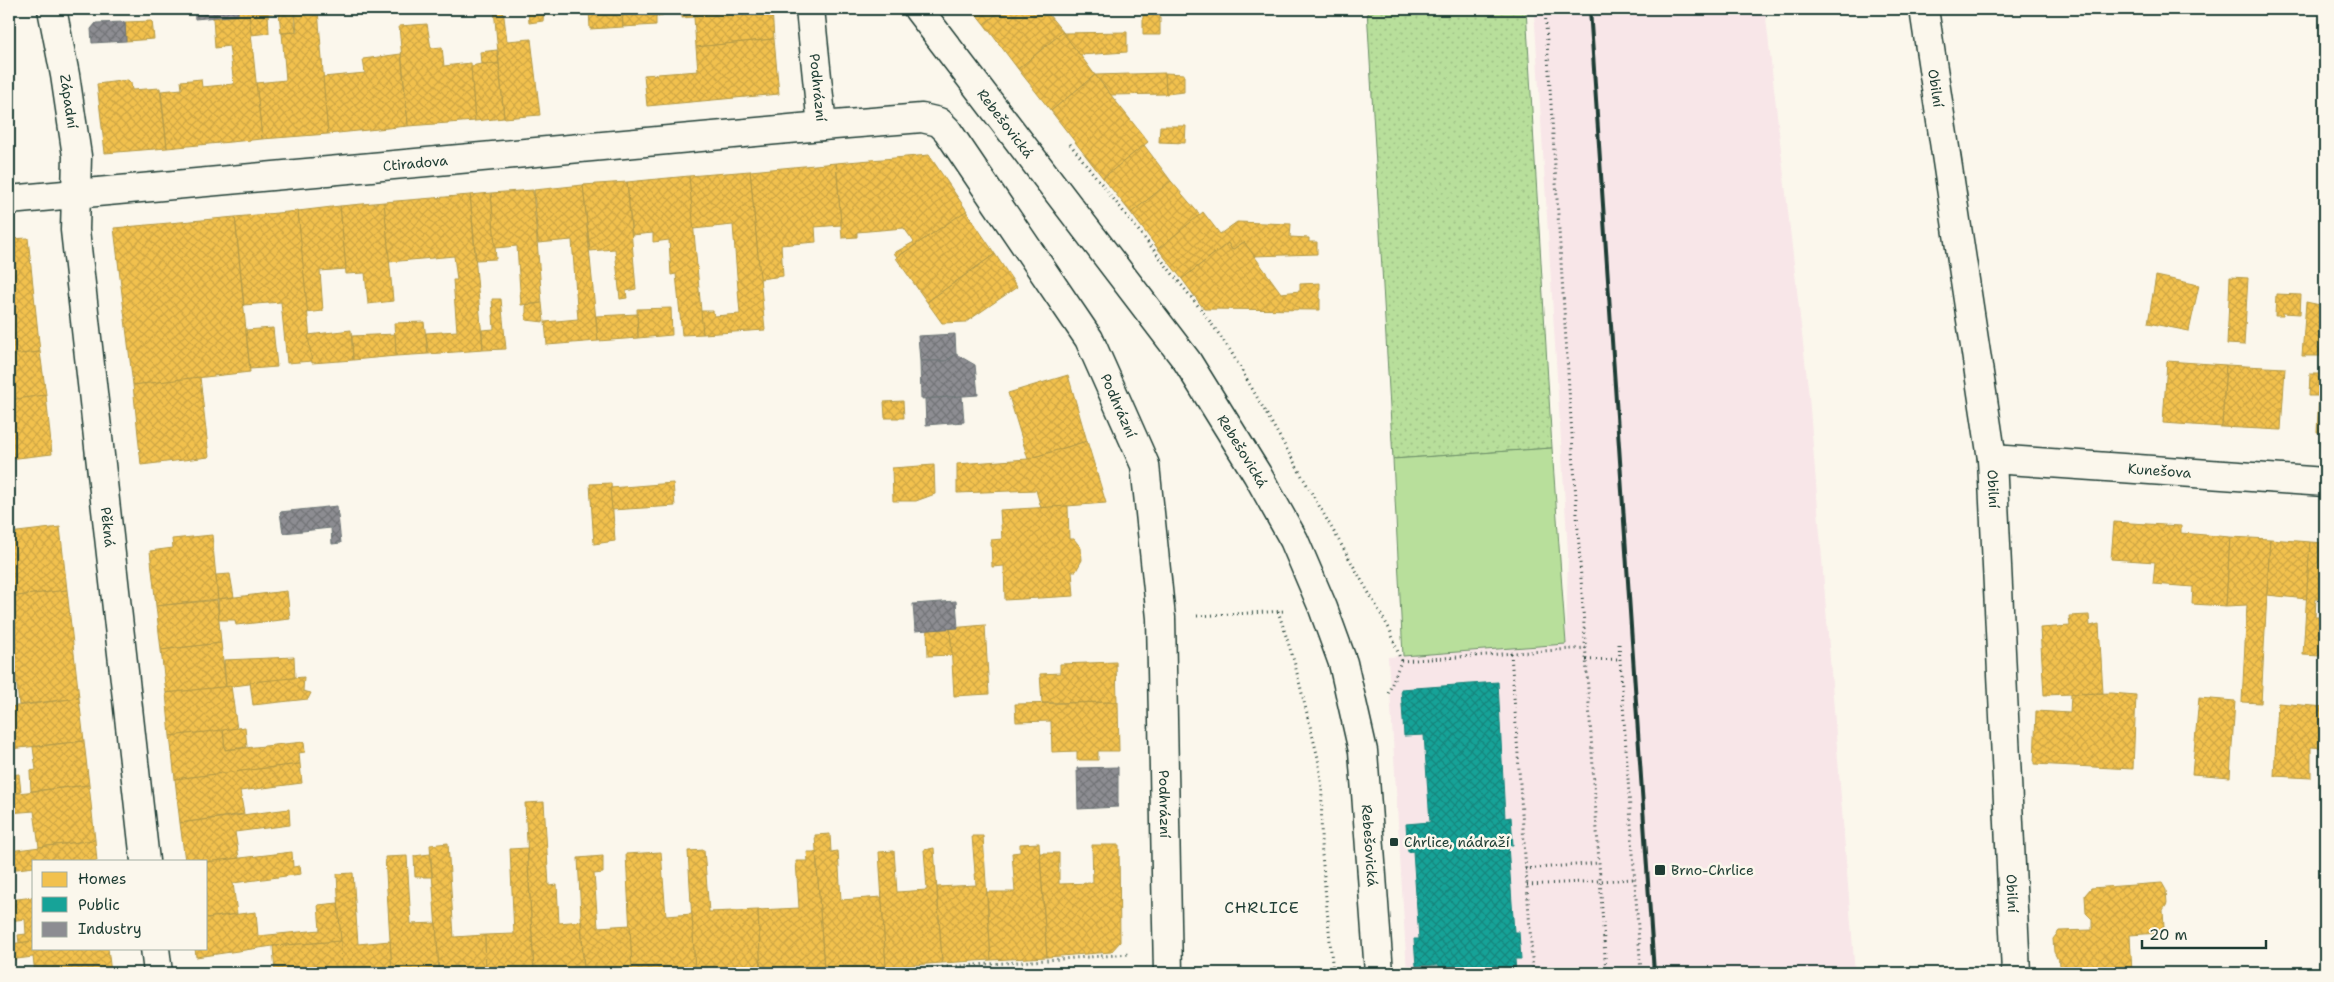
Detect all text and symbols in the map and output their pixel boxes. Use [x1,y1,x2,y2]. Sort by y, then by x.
street label: Podhrázní [806,53,830,122]
street label: Obilní [1924,68,1948,109]
street label: Západní [56,73,82,130]
street label: Rebešovická [973,85,1038,162]
street label: Ctiradova [382,151,449,175]
street label: Podhrázní [1096,371,1141,440]
street label: Rebešovická [1213,411,1272,491]
street label: Kunešova [2127,459,2192,482]
street label: Obilní [1983,469,2003,509]
street label: Pěkná [97,506,119,548]
street label: Podhrázní [1155,770,1174,838]
street label: Rebešovická [1358,804,1382,888]
place label: Chrlice, nádraží [1404,833,1510,851]
marker: Chrlice, nádraží [1388,836,1400,848]
legend [32,860,208,950]
place label: Brno-Chrlice [1671,861,1754,879]
marker: Brno-Chrlice [1653,863,1667,877]
text: Homes [78,869,126,889]
street label: Obilní [2002,874,2022,913]
text: Public [78,895,120,915]
district label: CHRLICE [1224,897,1300,918]
scale bar [2142,917,2265,949]
text: Industry [78,919,142,939]
text: 20 m [2149,925,2188,945]

